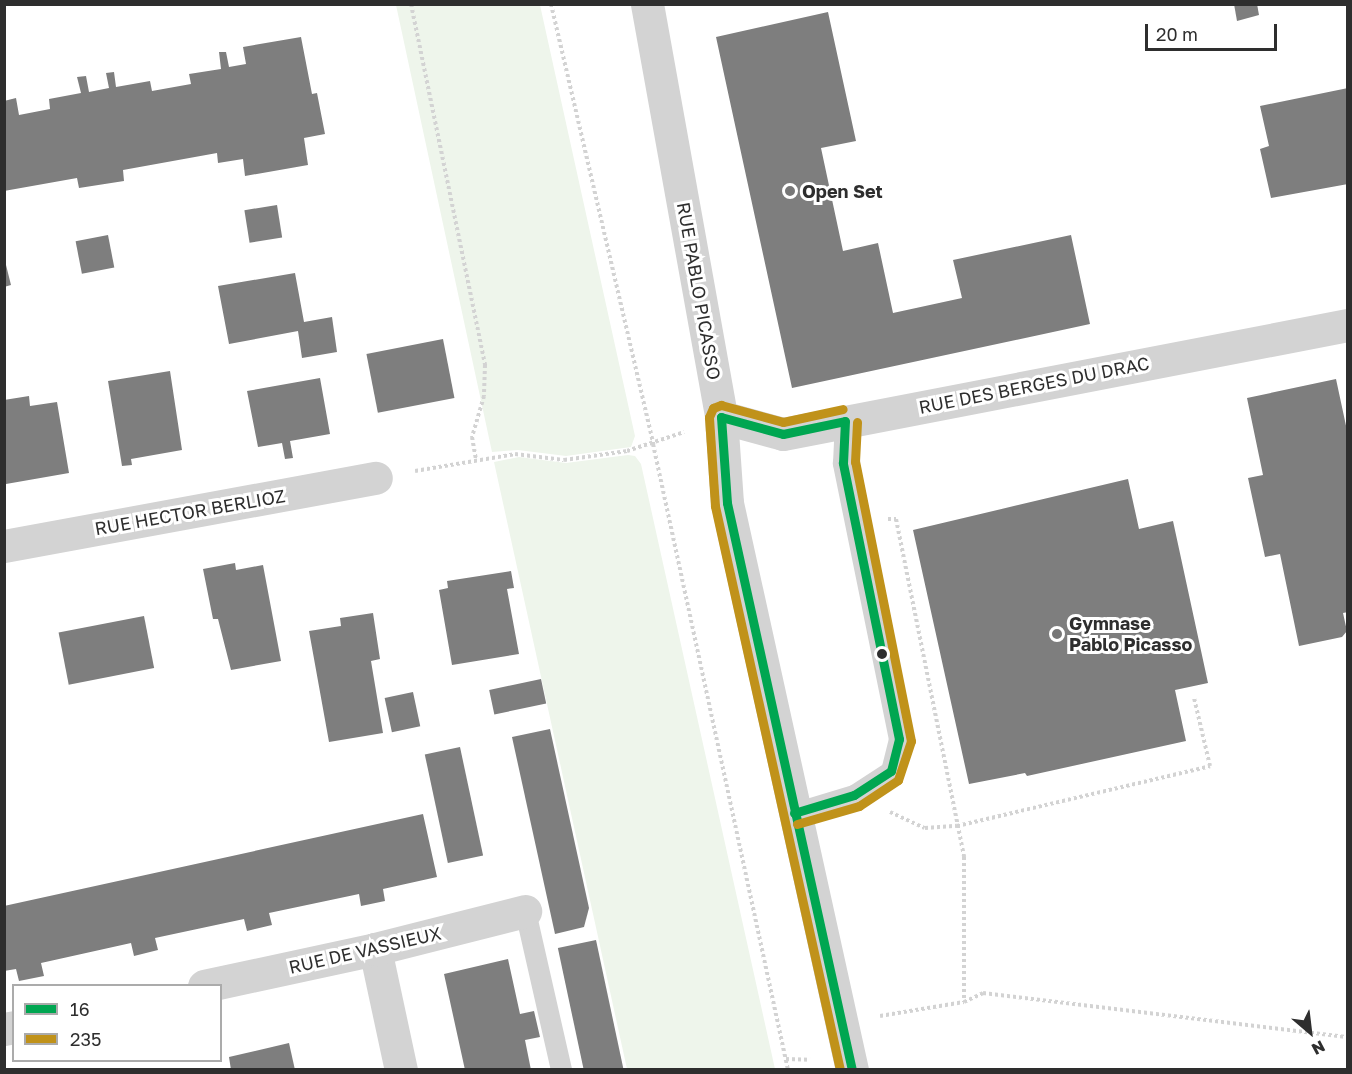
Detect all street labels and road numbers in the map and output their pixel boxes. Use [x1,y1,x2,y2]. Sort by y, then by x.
street label: RUE PABLO PICASSO [673,200,725,382]
street label: RUE DES BERGES DU DRAC [917,352,1151,418]
street label: RUE HECTOR BERLIOZ [93,485,287,539]
street label: RUE DE VASSIEUX [287,922,443,978]

